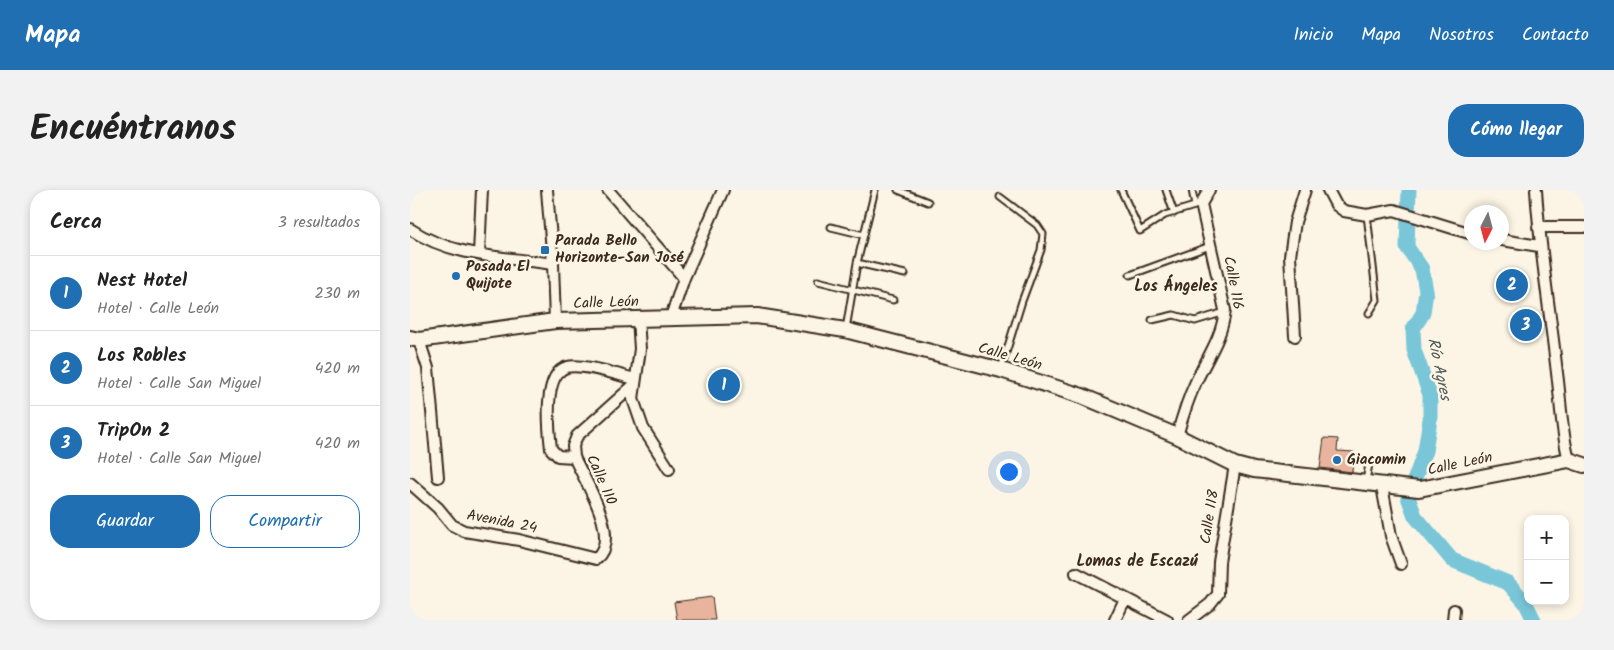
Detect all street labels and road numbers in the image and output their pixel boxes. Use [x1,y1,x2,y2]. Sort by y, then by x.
street label: Calle 116 [1216,254,1250,312]
street label: Calle León [573,290,639,316]
street label: Calle León [975,336,1045,378]
street label: Calle León [1425,445,1495,483]
street label: Calle 110 [579,451,623,510]
street label: Calle 118 [1194,487,1226,546]
street label: Avenida 24 [465,503,539,541]

